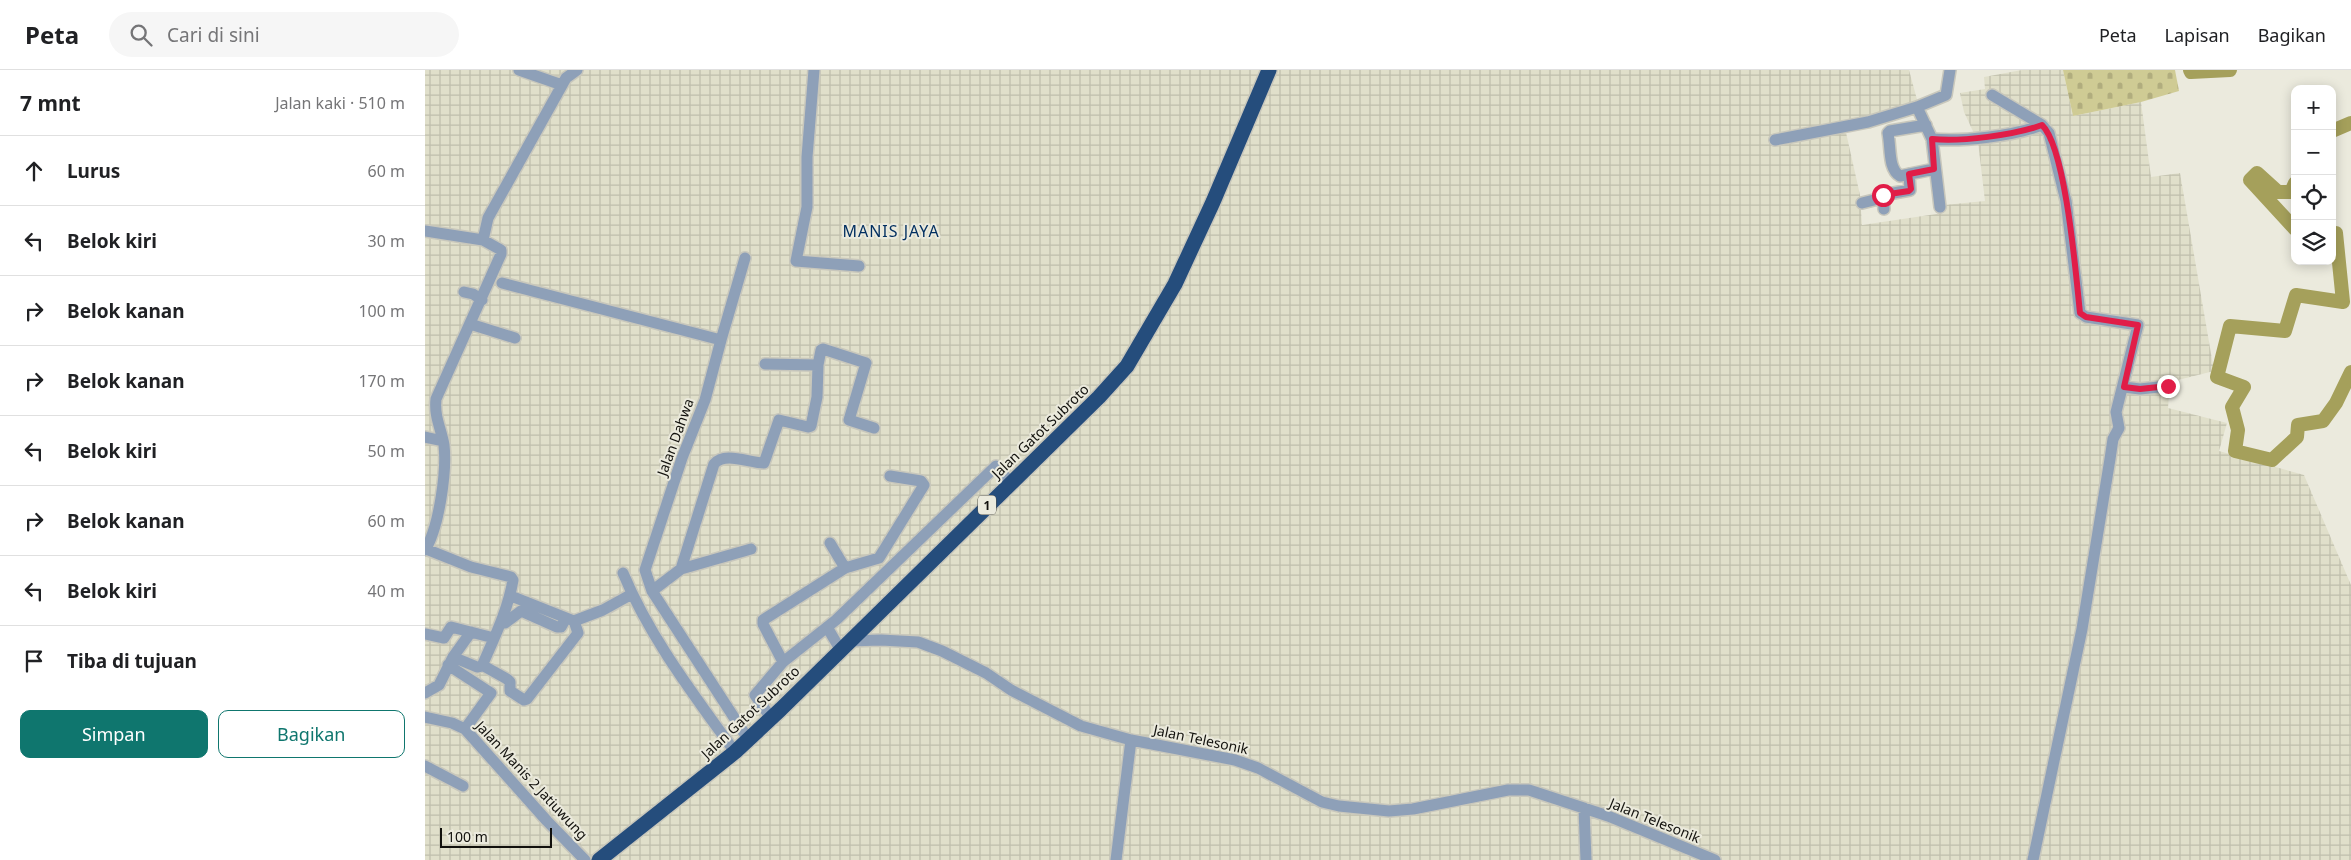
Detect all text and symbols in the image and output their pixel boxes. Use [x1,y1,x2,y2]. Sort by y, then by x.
search box [109,12,459,57]
text: Peta [25,18,79,51]
icon: search [127,21,155,49]
text: Cari di sini [167,22,260,48]
text: Peta [2099,23,2137,47]
text: Lapisan [2165,23,2230,47]
text: Bagikan [2258,23,2326,47]
map controls [2291,85,2336,265]
button: + [2291,85,2336,130]
text: 7 mnt [20,89,81,117]
text: Jalan kaki · 510 m [275,92,405,114]
button: − [2291,130,2336,175]
icon: ahead [20,157,48,185]
text: Lurus [67,158,120,184]
text: 60 m [368,160,405,182]
button: locate [2291,175,2336,220]
route start [1872,184,1895,207]
district label: MANIS JAYA [842,220,940,242]
button: layers [2291,220,2336,265]
icon: left [20,227,48,255]
text: Belok kiri [67,228,157,254]
text: 30 m [368,230,405,252]
icon: right [20,297,48,325]
text: Belok kanan [67,298,184,324]
text: 100 m [358,300,405,322]
icon: right [20,367,48,395]
text: Belok kanan [67,368,184,394]
text: 170 m [358,370,405,392]
route end [2157,375,2180,398]
street label: Jalan Gatot Subroto [986,380,1093,484]
street label: Jalan Dahwa [652,396,698,480]
icon: left [20,437,48,465]
text: Belok kiri [67,438,157,464]
text: 50 m [368,440,405,462]
road number: 1 [978,496,996,514]
icon: right [20,507,48,535]
text: Belok kanan [67,508,184,534]
text: 60 m [368,510,405,532]
icon: left [20,577,48,605]
text: Belok kiri [67,578,157,604]
text: 40 m [368,580,405,602]
icon: arrive [20,647,48,675]
text: Tiba di tujuan [67,648,197,674]
street label: Jalan Gatot Subroto [695,661,803,764]
button: Simpan [20,710,208,758]
button: Bagikan [218,710,405,758]
street label: Jalan Manis 2 Jatiuwung [470,715,592,844]
street label: Jalan Telesonik [1150,719,1251,758]
street label: Jalan Telesonik [1605,792,1704,847]
scale bar [440,825,553,848]
text: 100 m [447,827,488,846]

